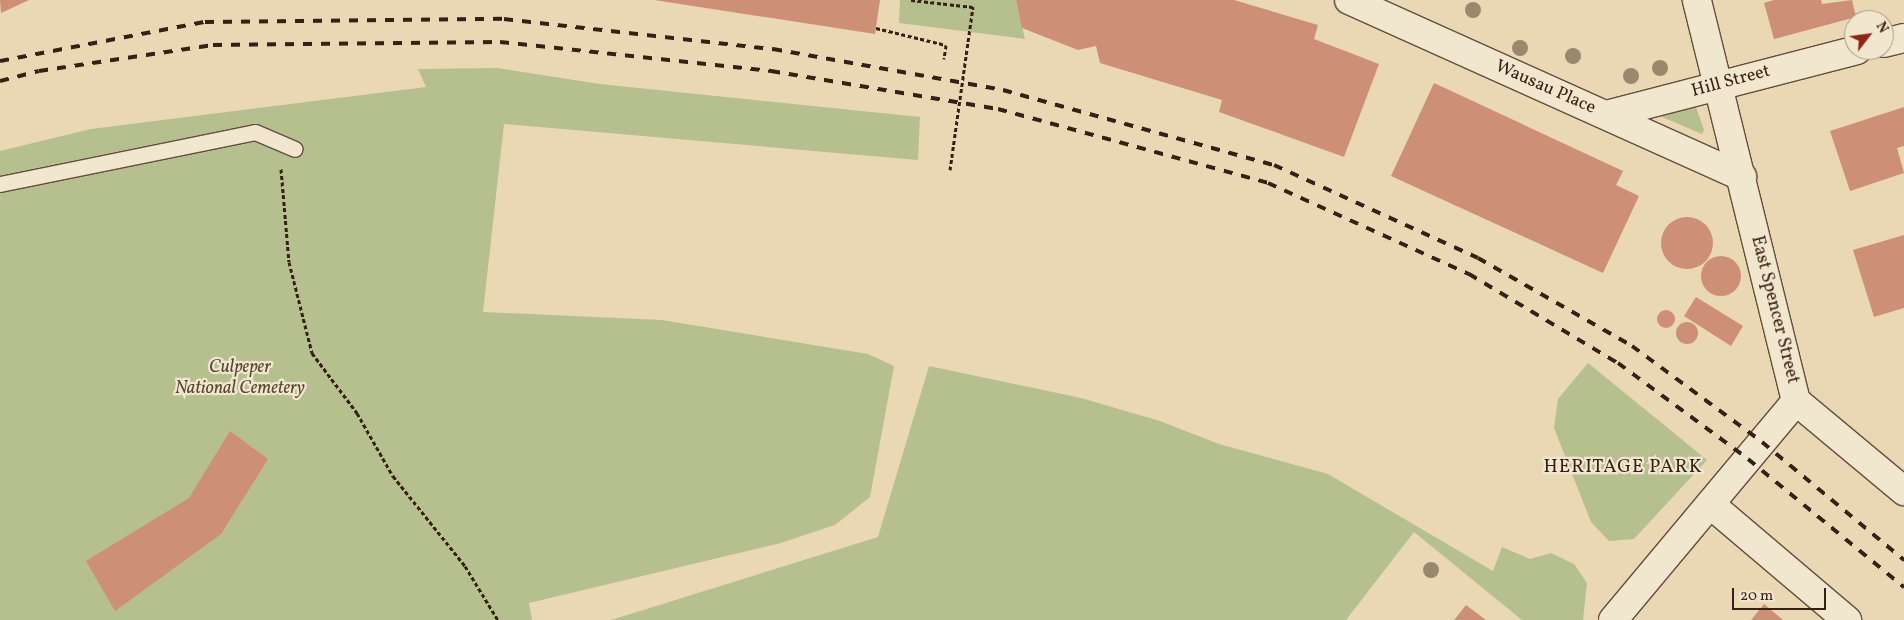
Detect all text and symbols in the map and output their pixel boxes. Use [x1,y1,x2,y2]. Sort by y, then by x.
north arrow [1844,10,1894,60]
text: N [1871,19,1892,37]
street label: Wausau Place [1491,56,1599,120]
street label: Hill Street [1689,61,1773,103]
street label: East Spencer Street [1745,234,1803,386]
park label: Culpeper National Cemetery [175,358,305,400]
district label: HERITAGE PARK [1542,457,1704,479]
scale bar [1734,578,1828,610]
text: 20 m [1740,586,1773,607]

